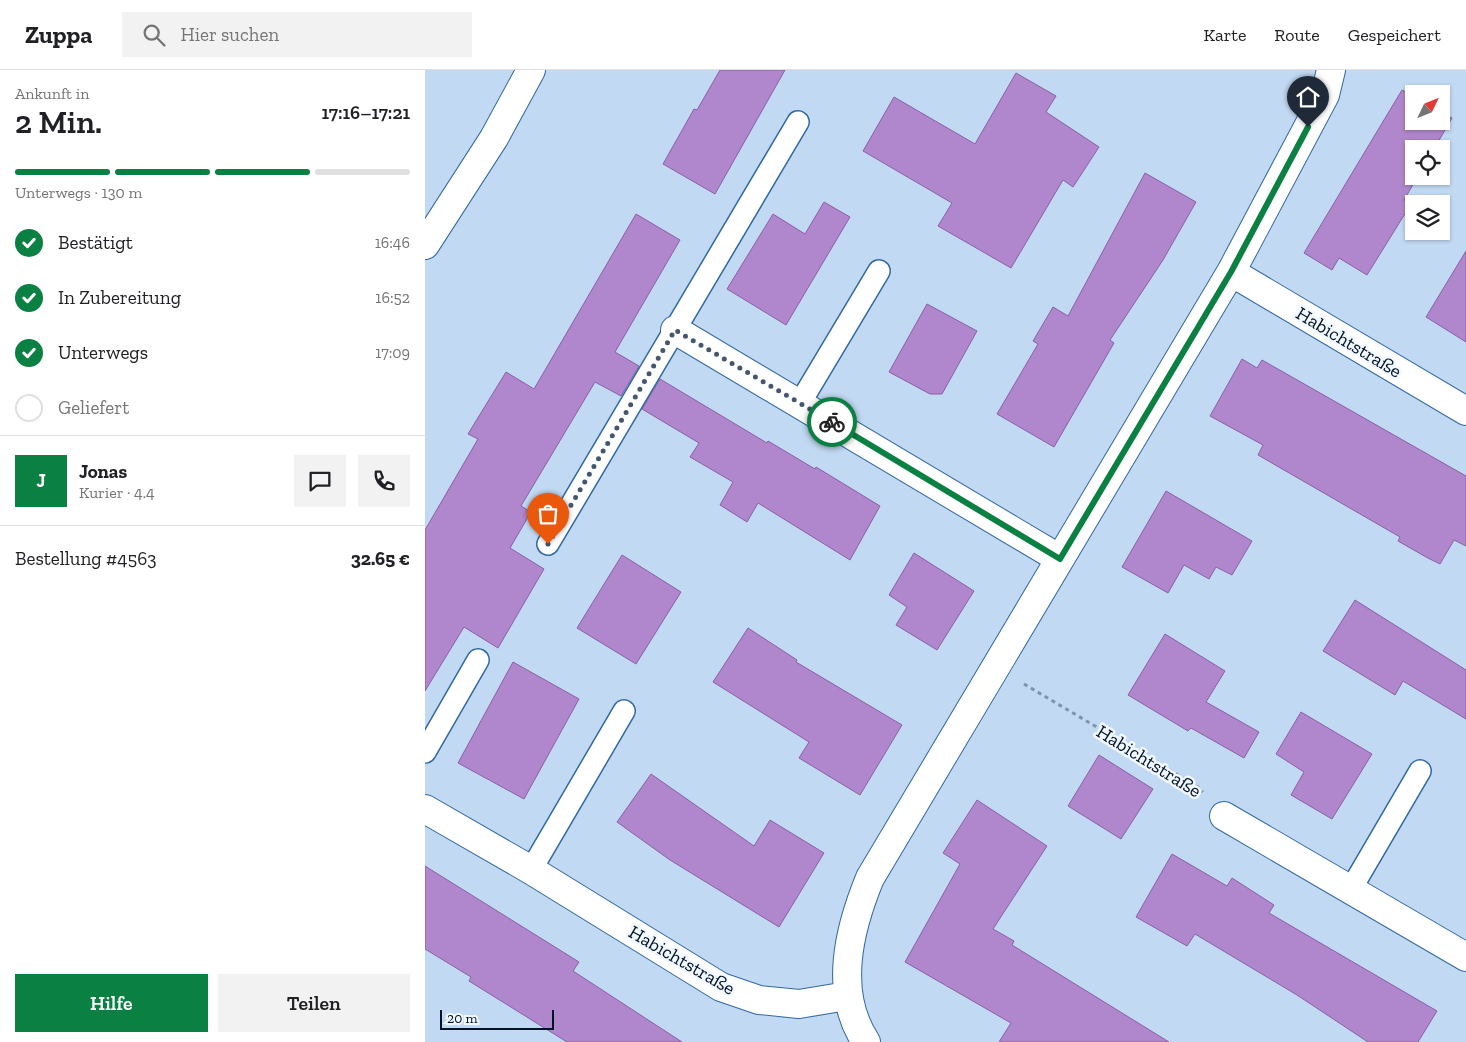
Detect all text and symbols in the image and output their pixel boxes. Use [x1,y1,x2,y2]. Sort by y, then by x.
search box [122,12,472,57]
text: Zuppa [25,20,92,49]
icon: search [140,21,168,49]
text: Hier suchen [180,23,279,46]
text: Karte [1203,24,1246,46]
text: Route [1274,24,1320,46]
text: Gespeichert [1348,24,1441,46]
pin [1287,76,1329,127]
icon: home [1294,83,1322,111]
text: Ankunft in [15,84,89,103]
north arrow [1405,85,1450,130]
map controls [1405,85,1450,240]
text: 17:16–17:21 [322,101,410,124]
text: 2 Min. [15,103,102,141]
button: locate [1405,140,1450,185]
text: Unterwegs · 130 m [15,183,142,202]
button: layers [1405,195,1450,240]
icon: check [15,229,43,257]
text: Bestätigt [58,231,133,254]
text: 16:46 [375,233,410,252]
icon: check [15,284,43,312]
text: In Zubereitung [58,286,181,309]
text: 16:52 [375,288,410,307]
street label: Habichtstraße [1292,301,1406,383]
icon: check [15,339,43,367]
text: Unterwegs [58,341,148,364]
text: 17:09 [375,343,410,362]
text: Geliefert [58,396,129,419]
courier [807,397,857,447]
icon: bike [818,408,846,436]
button: chat [294,455,346,507]
button: phone [358,455,410,507]
text: Jonas [79,460,127,483]
text: J [36,469,46,492]
text: Kurier · 4.4 [79,483,155,502]
pin [527,493,569,544]
icon: bag [534,500,562,528]
text: Bestellung #4563 [15,547,157,570]
text: 32.65 € [351,547,410,570]
street label: Habichtstraße [1092,720,1206,802]
street label: Habichtstraße [625,920,739,1000]
button: Hilfe [15,974,208,1032]
button: Teilen [218,974,410,1032]
scale bar [440,1007,554,1030]
text: 20 m [447,1010,478,1027]

